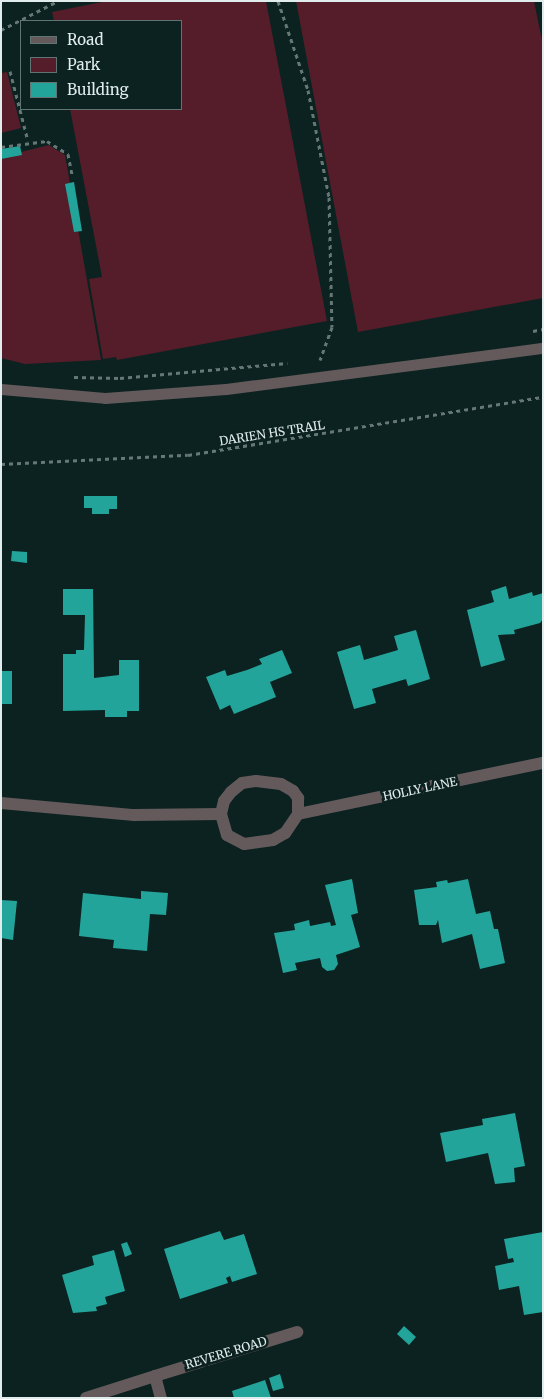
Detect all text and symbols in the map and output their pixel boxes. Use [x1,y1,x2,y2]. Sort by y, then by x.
legend [20,20,182,110]
text: Road [67,30,103,49]
text: Park [67,55,100,74]
text: Building [67,80,129,99]
street label: DARIEN HS TRAIL [218,418,326,448]
street label: HOLLY LANE [382,774,458,804]
street label: REVERE ROAD [183,1334,269,1372]

